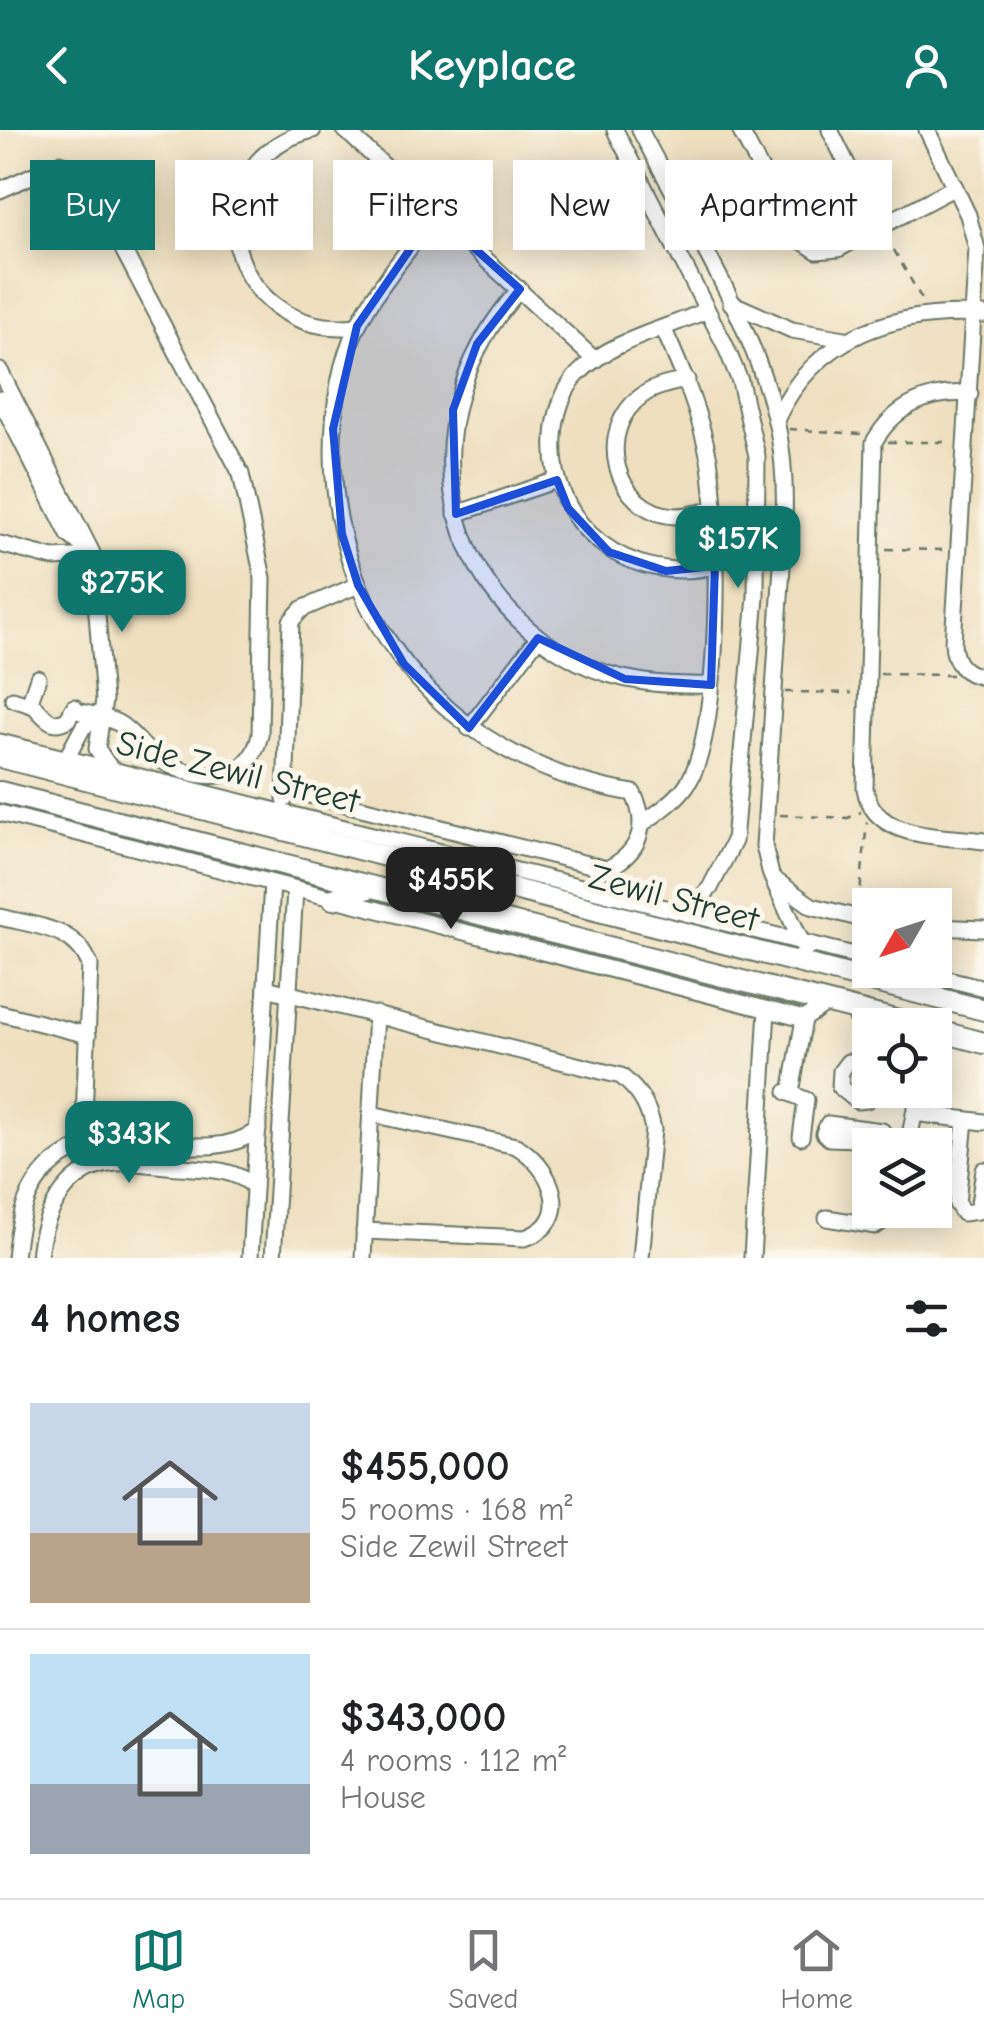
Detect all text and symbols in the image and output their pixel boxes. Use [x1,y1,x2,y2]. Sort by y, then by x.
icon: back [30,38,85,93]
icon: person [899,38,954,93]
text: Keyplace [408,39,576,91]
chip: Buy [30,160,155,250]
chip: Rent [175,160,313,250]
chip: Filters [333,160,493,250]
chip: New [513,160,645,250]
chip: Apartment [665,160,892,250]
pin: $157K [668,506,808,591]
text: $157K [697,520,779,557]
pin: $275K [52,550,192,635]
text: $275K [80,564,164,601]
street label: Side Zewil Street [112,722,365,822]
pin: $455K [381,847,521,932]
street label: Zewil Street [585,856,764,941]
text: $455K [408,861,494,898]
north arrow [852,888,952,988]
map controls [852,888,952,1228]
button: locate [852,1008,952,1108]
pin: $343K [59,1101,199,1186]
text: $343K [87,1115,171,1152]
button: layers [852,1128,952,1228]
icon: filters [899,1291,954,1346]
text: 4 homes [30,1294,180,1343]
text: $455,000 [340,1442,510,1491]
icon: home [110,1443,230,1563]
text: 5 rooms · 168 m² [340,1491,572,1528]
text: Side Zewil Street [340,1528,568,1565]
text: $343,000 [340,1693,507,1742]
icon: home [110,1694,230,1814]
text: 4 rooms · 112 m² [340,1742,566,1779]
text: House [340,1779,426,1816]
tab: Map [131,1923,186,2015]
tab: Saved [448,1923,518,2015]
tab: Home [781,1923,853,2015]

